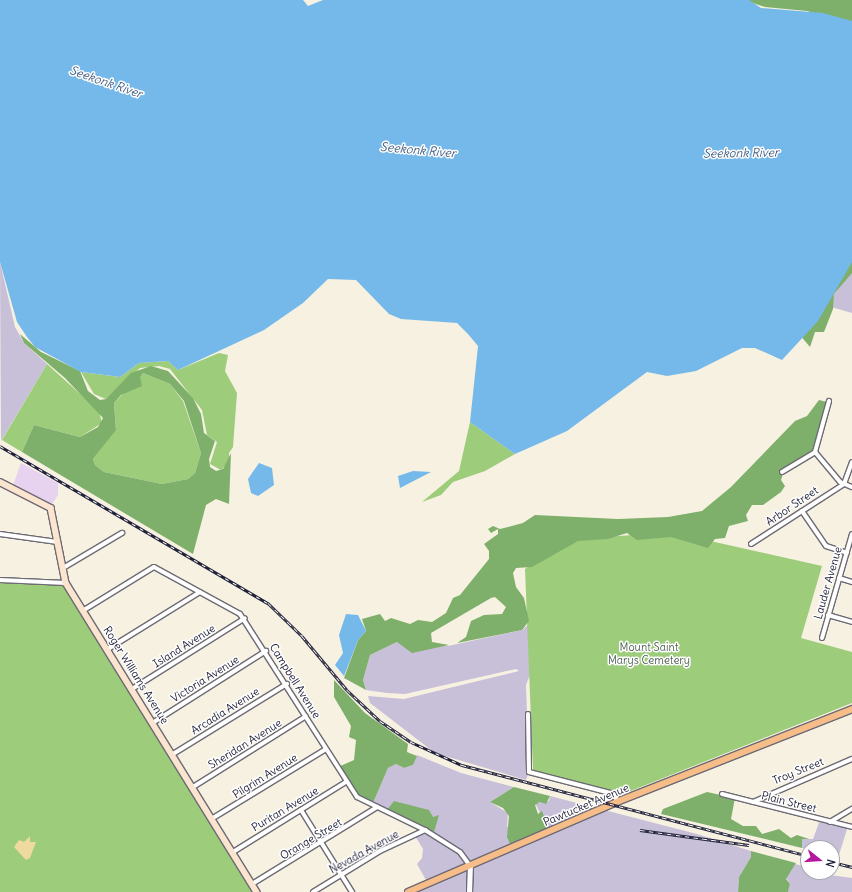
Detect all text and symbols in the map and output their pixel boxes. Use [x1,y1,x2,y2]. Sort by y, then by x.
water label: Seekonk River [68,63,144,101]
water label: Seekonk River [380,140,456,160]
water label: Seekonk River [703,145,779,161]
street label: Arbor Street [763,484,821,528]
street label: Lauder Avenue [811,545,845,621]
street label: Island Avenue [150,622,218,670]
street label: Roger Williams Avenue [101,624,171,726]
street label: Campbell Avenue [267,641,323,721]
park label: Mount Saint Marys Cemetery [608,641,690,667]
street label: Victoria Avenue [169,653,241,705]
street label: Arcadia Avenue [188,685,262,737]
street label: Sheridan Avenue [206,716,284,772]
street label: Pilgrim Avenue [230,751,300,801]
street label: Troy Street [771,755,825,787]
street label: Pawtucket Avenue [541,781,631,829]
street label: Puritan Avenue [249,784,321,834]
street label: Plain Street [760,789,818,815]
street label: Orange Street [278,815,344,863]
street label: Nevada Avenue [327,828,401,876]
north arrow [800,840,840,880]
text: N [823,858,838,869]

